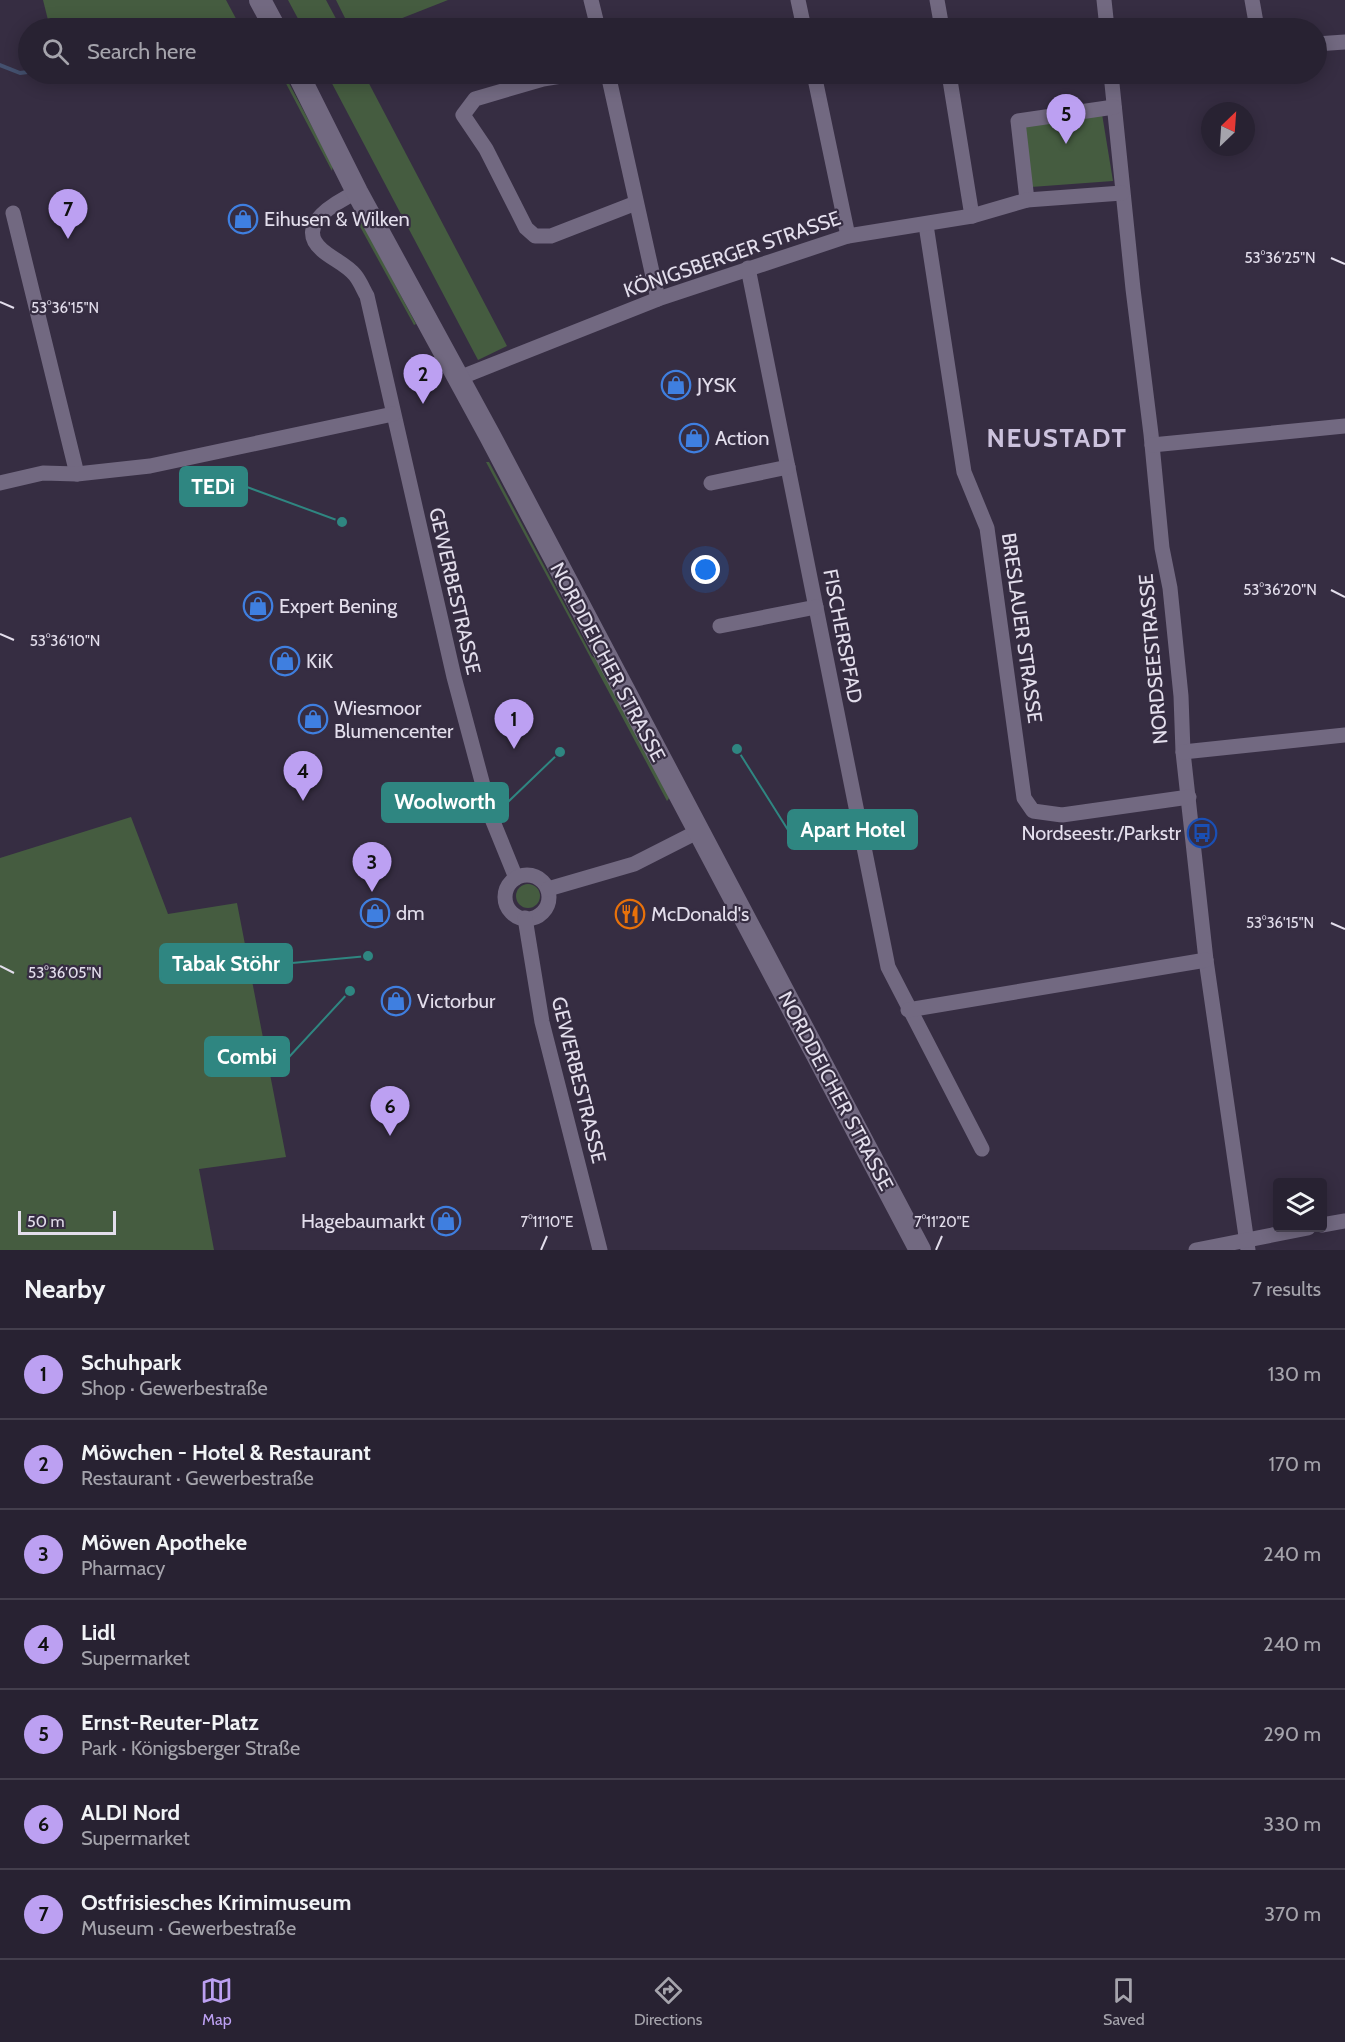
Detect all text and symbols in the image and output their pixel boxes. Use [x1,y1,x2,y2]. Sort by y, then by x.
search box [18,18,1327,84]
icon: search [39,35,72,68]
text: Search here [87,38,196,65]
pin: 5 [1046,94,1086,144]
north arrow [1201,102,1255,156]
pin: 7 [48,190,88,239]
shop icon: Eihusen & Wilken [227,203,259,235]
street label: KÖNIGSBERGER STRASSE [620,206,844,302]
place label: Eihusen & Wilken [264,207,410,231]
text: 53°36'25"N [1244,249,1316,267]
text: 53°36'15"N [31,299,99,317]
pin: 2 [404,354,442,404]
shop icon: JYSK [660,369,692,401]
place label: JYSK [696,373,737,397]
shop icon: Action [678,422,710,454]
district label: NEUSTADT [987,422,1127,454]
place label: Action [715,426,769,450]
callout: TEDi [180,467,247,506]
text: TEDi [191,474,235,499]
street label: GEWERBESTRASSE [424,505,486,677]
street label: BRESLAUER STRASSE [997,531,1047,725]
your location [691,555,720,584]
street label: NORDDEICHER STRASSE [545,558,671,766]
street label: FISCHERSPFAD [818,567,868,705]
street label: NORDSEESTRASSE [1134,573,1172,745]
text: 53°36'20"N [1243,581,1317,599]
shop icon: Expert Bening [242,590,274,622]
place label: Expert Bening [279,594,398,618]
text: 53°36'10"N [30,632,100,650]
shop icon: KiK [269,645,301,677]
place label: KiK [306,649,334,673]
place label: Wiesmoor Blumencenter [334,696,454,743]
pin: 1 [494,700,534,749]
shop icon: Wiesmoor Blumencenter [297,703,329,735]
pin: 4 [284,752,322,801]
callout: Woolworth [382,783,508,822]
text: Woolworth [394,789,496,814]
callout: Apart Hotel [788,810,917,849]
text: Apart Hotel [801,817,906,842]
bus stop icon: Nordseestr./Parkstr [1186,817,1218,849]
place label: Nordseestr./Parkstr [1022,821,1182,845]
pin: 3 [352,842,392,892]
shop icon: dm [359,897,391,929]
restaurant icon: McDonald's [614,898,646,930]
place label: dm [396,901,425,925]
place label: McDonald's [651,902,749,926]
text: 53°36'15"N [1246,914,1314,932]
callout: Tabak Stöhr [160,944,292,983]
text: Tabak Stöhr [172,951,280,976]
text: 53°36'05"N [28,964,102,982]
shop icon: Victorbur [380,985,412,1017]
street label: NORDDEICHER STRASSE [773,987,899,1195]
place label: Victorbur [417,989,496,1013]
street label: GEWERBESTRASSE [547,994,611,1166]
callout: Combi [205,1037,289,1076]
text: Combi [217,1044,277,1069]
pin: 6 [370,1086,410,1136]
map controls [1273,1178,1327,1232]
button: layers [1273,1178,1327,1232]
shop icon: Hagebaumarkt [430,1205,462,1237]
scale bar [18,1208,116,1236]
place label: Hagebaumarkt [301,1209,425,1233]
text: 50 m [27,1212,64,1231]
text: 7°11'10"E [521,1213,573,1231]
text: 7°11'20"E [914,1213,970,1231]
text: Nearby [24,1273,105,1305]
text: 7 results [1252,1277,1321,1301]
text: Schuhpark [81,1349,182,1376]
text: 1 [40,1362,47,1386]
text: 130 m [1268,1362,1321,1386]
text: Shop · Gewerbestraße [81,1376,268,1400]
text: Möwchen - Hotel & Restaurant [81,1439,371,1466]
text: 2 [38,1452,49,1476]
text: 170 m [1269,1452,1321,1476]
text: Restaurant · Gewerbestraße [81,1466,314,1490]
text: Möwen Apotheke [81,1529,247,1556]
text: 3 [38,1542,49,1566]
text: 240 m [1263,1542,1321,1566]
text: Pharmacy [81,1556,165,1580]
text: Lidl [81,1619,116,1646]
text: 4 [37,1632,50,1656]
text: 240 m [1263,1632,1321,1656]
text: Supermarket [81,1646,190,1670]
text: Ernst-Reuter-Platz [81,1709,259,1736]
text: 5 [38,1722,49,1746]
text: 290 m [1263,1722,1321,1746]
text: Park · Königsberger Straße [81,1736,300,1760]
text: ALDI Nord [81,1799,180,1826]
text: 6 [38,1812,49,1836]
text: 330 m [1263,1812,1321,1836]
text: Supermarket [81,1826,190,1850]
text: Ostfrisiesches Krimimuseum [81,1889,351,1916]
text: 7 [38,1902,49,1926]
text: 370 m [1264,1902,1321,1926]
text: Museum · Gewerbestraße [81,1916,296,1940]
tab: Map [200,1974,233,2029]
tab: Directions [634,1974,702,2029]
tab: Saved [1103,1974,1145,2029]

